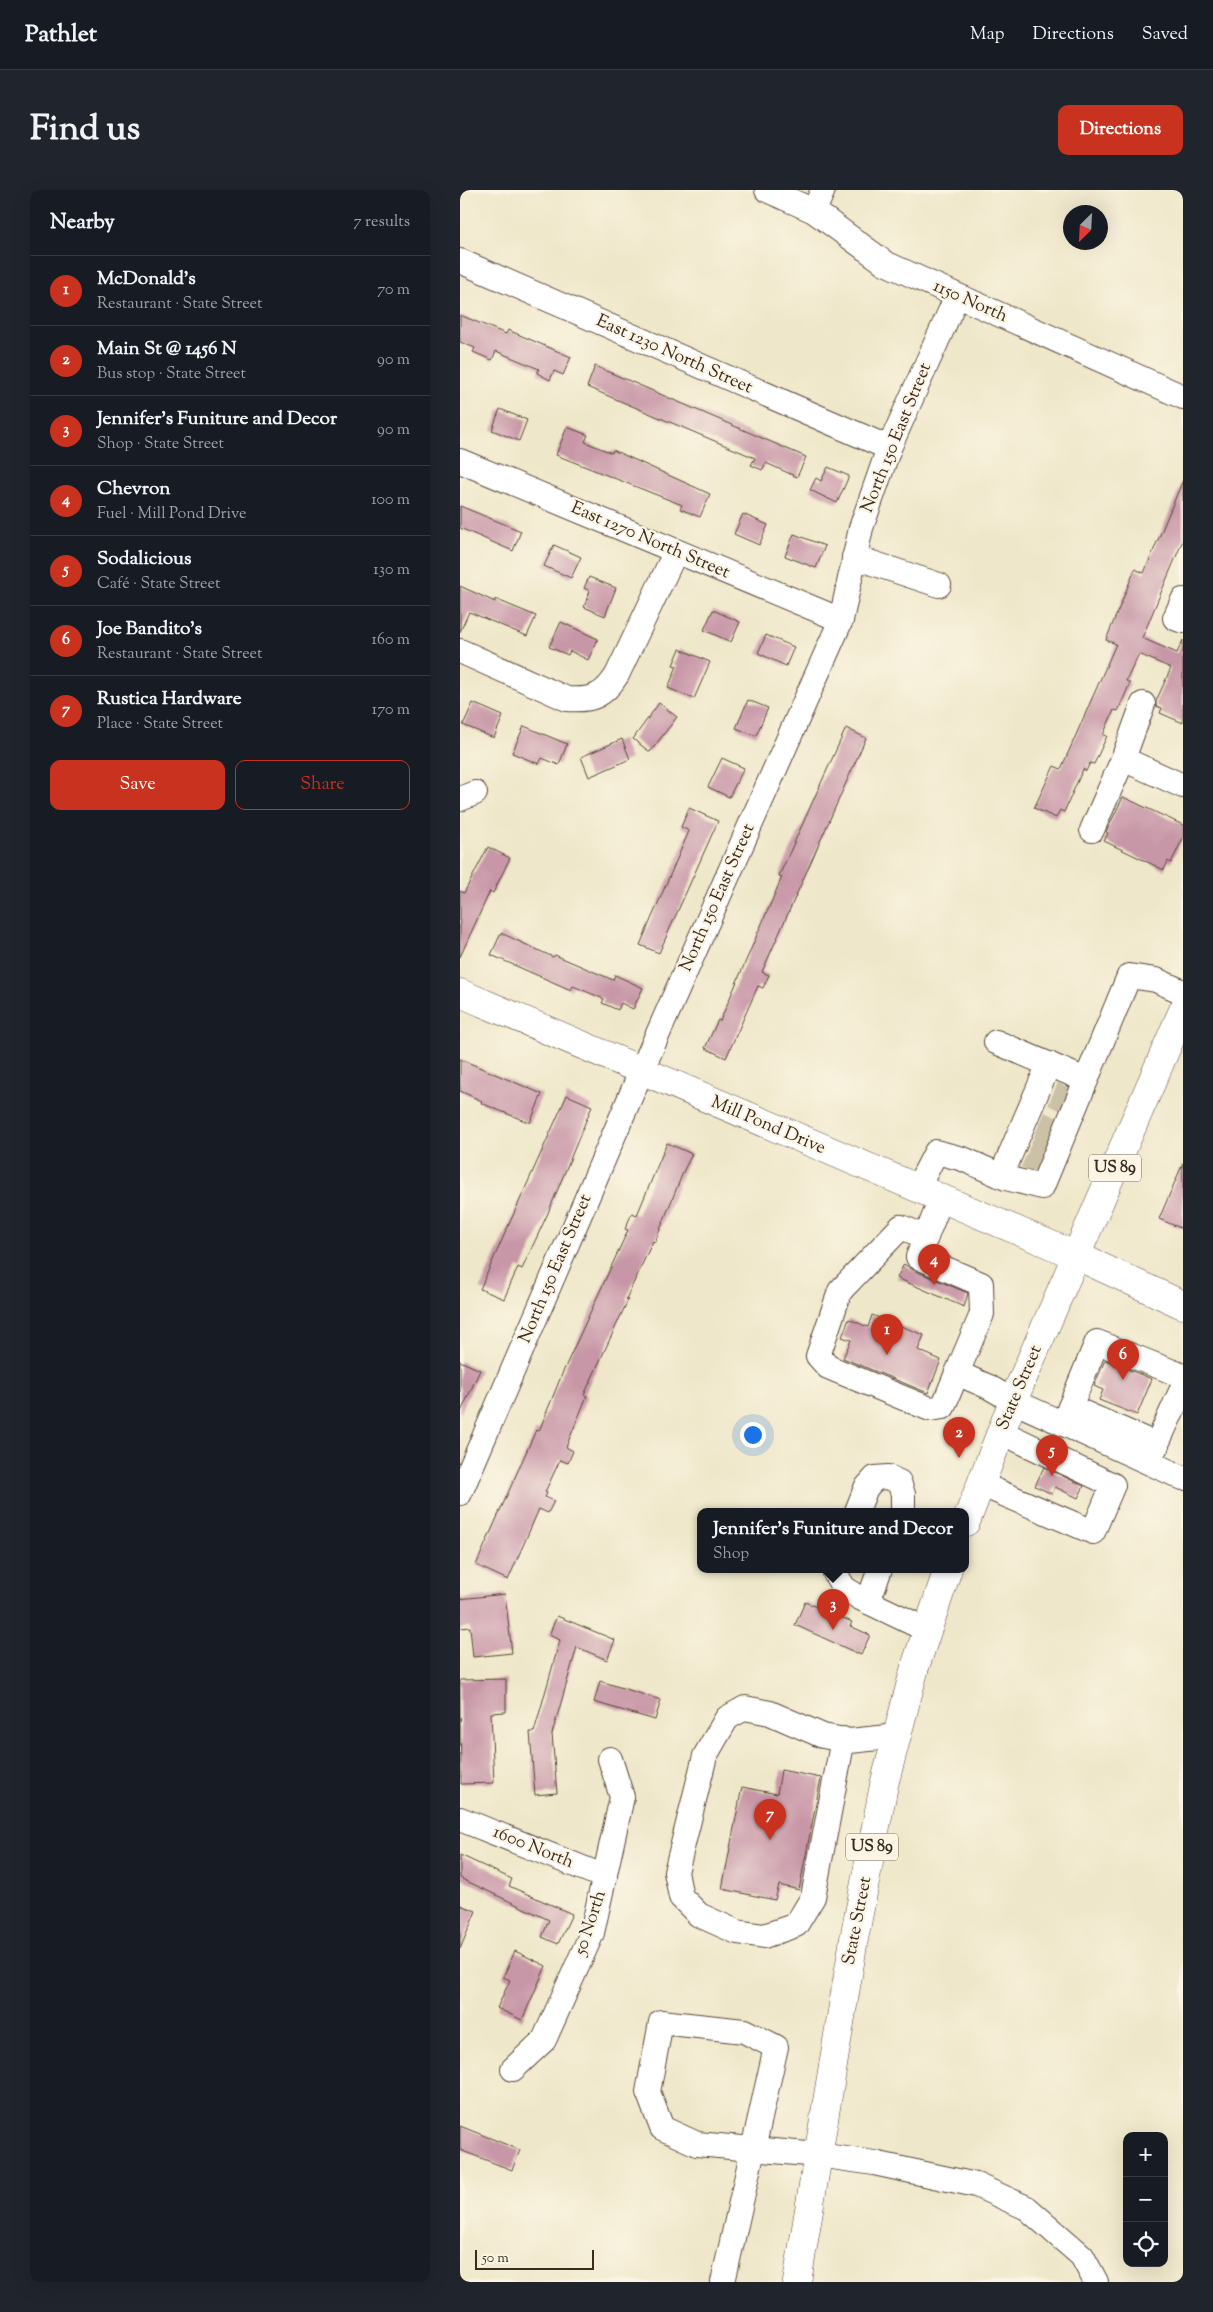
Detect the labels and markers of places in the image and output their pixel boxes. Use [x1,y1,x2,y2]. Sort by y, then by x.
pin: 4 [918,1244,950,1285]
pin: 1 [871,1314,903,1355]
pin: 6 [1107,1339,1139,1380]
pin: 2 [943,1417,975,1458]
pin: 5 [1036,1435,1068,1476]
pin: 3 [817,1589,849,1630]
pin: 7 [754,1799,786,1840]

